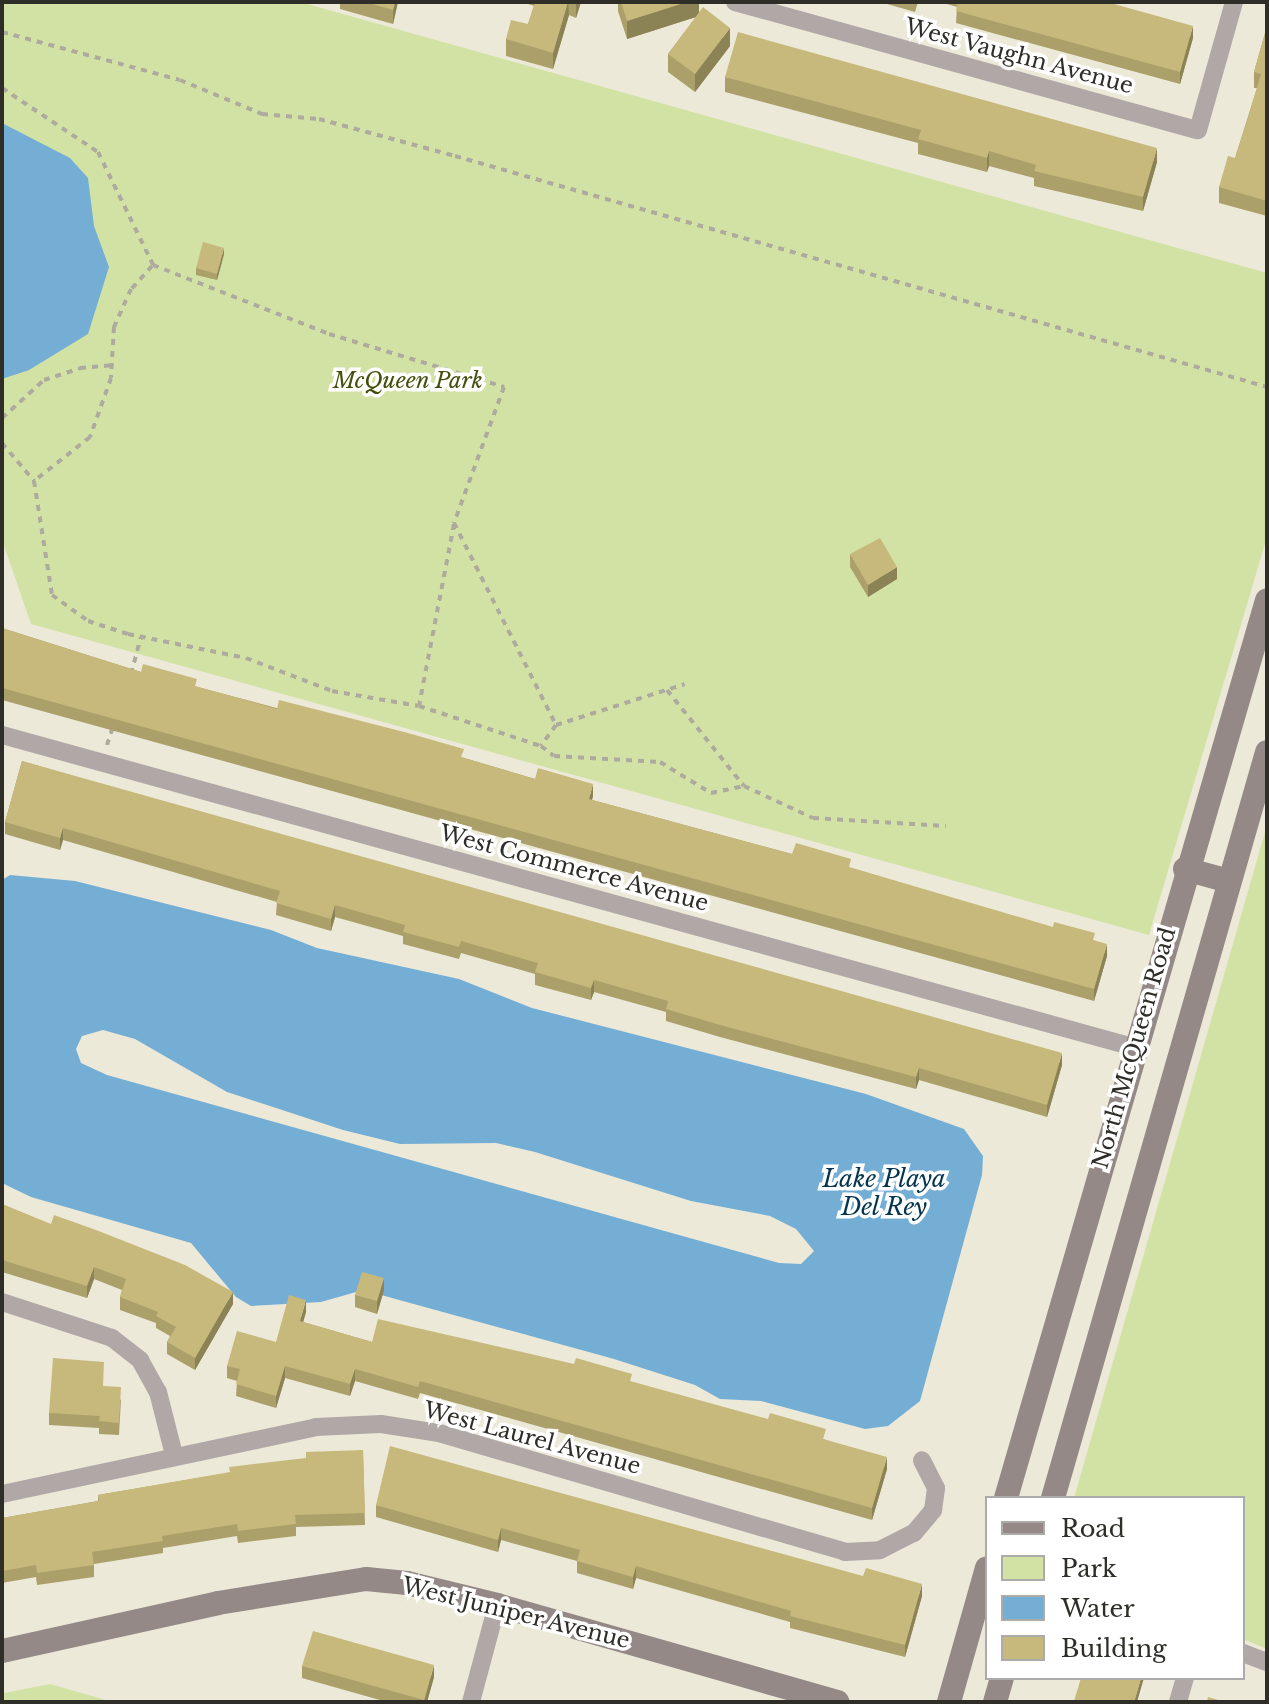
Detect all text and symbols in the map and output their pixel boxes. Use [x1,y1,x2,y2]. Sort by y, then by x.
street label: West Vaughn Avenue [901,13,1137,99]
park label: McQueen Park [333,368,483,394]
street label: West Commerce Avenue [436,819,712,917]
street label: North McQueen Road [1087,924,1181,1172]
water label: Lake Playa Del Rey [822,1165,946,1221]
street label: West Laurel Avenue [420,1396,644,1480]
legend [985,1496,1245,1680]
text: Road [1061,1514,1125,1543]
text: Park [1061,1554,1117,1583]
street label: West Juniper Avenue [399,1572,633,1654]
text: Water [1061,1594,1135,1623]
text: Building [1061,1634,1167,1663]

